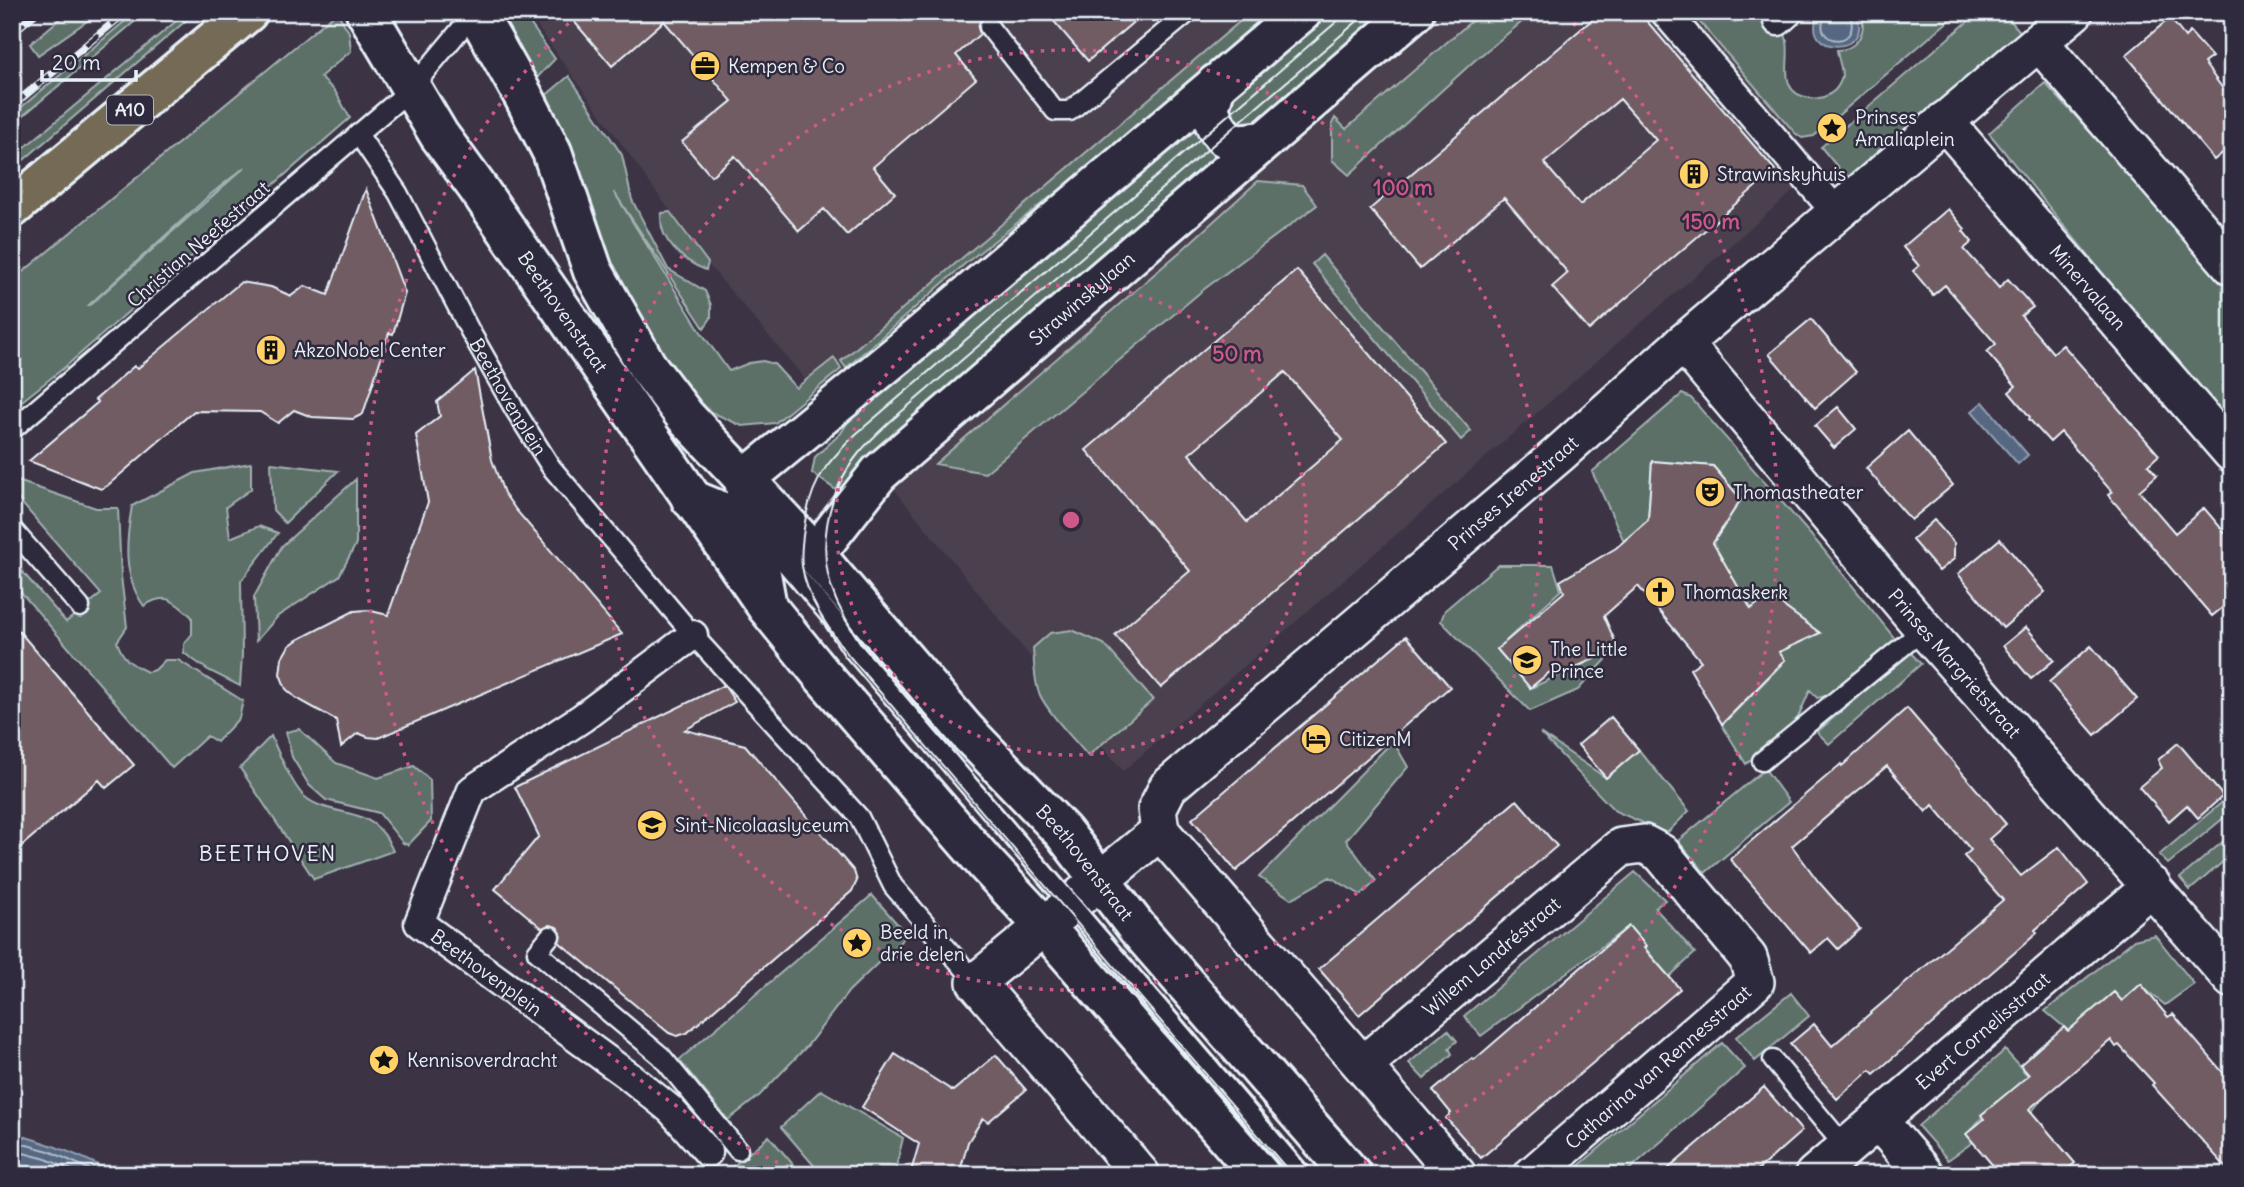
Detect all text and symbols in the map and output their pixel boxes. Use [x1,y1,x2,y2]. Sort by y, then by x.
scale bar [42,38,136,82]
text: 20 m [52,49,101,76]
office icon: Kempen & Co [688,49,722,83]
place label: Kempen & Co [728,54,845,78]
road number: A10 [107,96,153,124]
place label: Prinses Amaliaplein [1855,105,1955,151]
place icon: Prinses Amaliaplein [1815,111,1849,145]
building icon: Strawinskyhuis [1677,157,1711,191]
place label: Strawinskyhuis [1717,162,1846,186]
text: 100 m [1373,174,1433,201]
street label: Christian Neefestraat [122,175,274,313]
text: 150 m [1682,208,1740,235]
street label: Minervalaan [2045,239,2132,335]
street label: Beethovenstraat [513,246,613,377]
street label: Strawinskylaan [1024,246,1139,350]
building icon: AkzoNobel Center [254,333,288,367]
street label: Beethovenplein [465,334,552,460]
place label: AkzoNobel Center [294,338,446,362]
text: 50 m [1212,340,1262,367]
street label: Prinses Irenestraat [1443,431,1583,556]
theatre icon: Thomastheater [1693,475,1727,509]
place label: Thomastheater [1733,480,1864,504]
centre of rings [1059,508,1083,532]
church icon: Thomaskerk [1643,575,1677,609]
place label: Thomaskerk [1683,580,1788,604]
street label: Prinses Margrietstraat [1883,584,2026,743]
place label: The Little Prince [1550,637,1628,683]
school or university icon: The Little Prince [1510,643,1544,677]
hotel icon: CitizenM [1299,722,1333,756]
place label: CitizenM [1339,727,1412,751]
street label: Beethovenstraat [1031,799,1139,925]
school or university icon: Sint-Nicolaaslyceum [635,808,669,842]
place label: Sint-Nicolaaslyceum [675,813,849,837]
district label: BEETHOVEN [199,840,337,867]
street label: Willem Landréstraat [1418,892,1565,1022]
place label: Beeld in drie delen [880,920,965,966]
street label: Beethovenplein [426,924,547,1021]
place icon: Beeld in drie delen [840,926,874,960]
street label: Evert Cornelisstraat [1911,967,2055,1095]
street label: Catharina van Rennesstraat [1560,980,1756,1154]
place icon: Kennisoverdracht [367,1043,401,1077]
place label: Kennisoverdracht [407,1048,557,1072]

